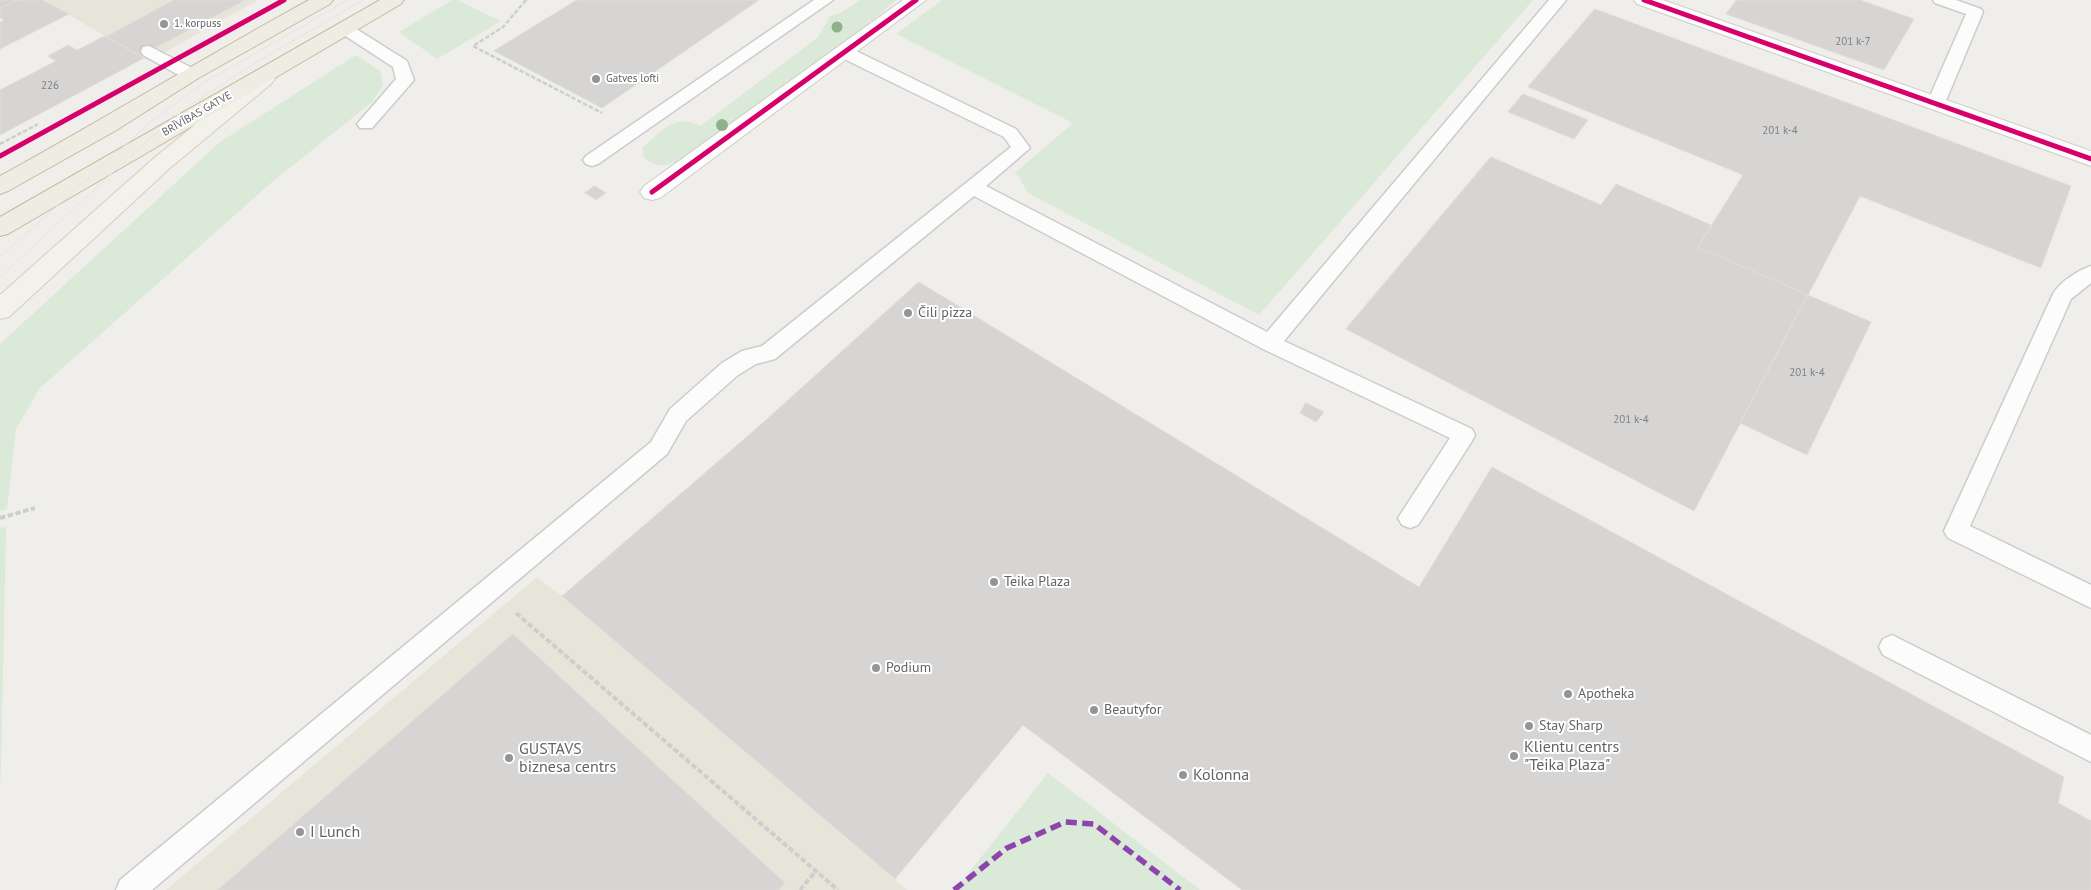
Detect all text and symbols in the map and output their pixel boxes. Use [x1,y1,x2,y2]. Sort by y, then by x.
place label: 1. korpuss [174,17,221,31]
marker: 1. korpuss [158,18,170,30]
house number: 201 k-7 [1835,35,1871,49]
place label: Gatves lofti [606,72,659,86]
marker: Gatves lofti [590,73,602,85]
house number: 226 [41,79,59,93]
street label: BRĪVĪBAS GATVE [160,89,234,139]
house number: 201 k-4 [1762,124,1798,138]
place label: Čili pizza [918,305,972,321]
marker: Čili pizza [902,307,914,319]
house number: 201 k-4 [1789,366,1825,380]
house number: 201 k-4 [1613,413,1649,427]
place label: Teika Plaza [1004,574,1070,590]
marker: Teika Plaza [988,576,1000,588]
place label: Podium [886,660,931,676]
marker: Podium [870,662,882,674]
place label: Apotheka [1578,686,1634,702]
marker: Apotheka [1562,688,1574,700]
place label: Beautyfor [1104,702,1162,718]
marker: Beautyfor [1088,704,1100,716]
place label: Stay Sharp [1539,718,1603,734]
marker: Stay Sharp [1523,720,1535,732]
place label: Klientu centrs "Teika Plaza" [1524,737,1619,775]
place label: GUSTAVS biznesa centrs [519,739,616,777]
marker: Klientu centrs "Teika Plaza" [1508,750,1520,762]
marker: GUSTAVS biznesa centrs [503,752,515,764]
place label: Kolonna [1193,765,1249,785]
marker: Kolonna [1177,769,1189,781]
place label: I Lunch [310,822,360,842]
marker: I Lunch [294,826,306,838]

